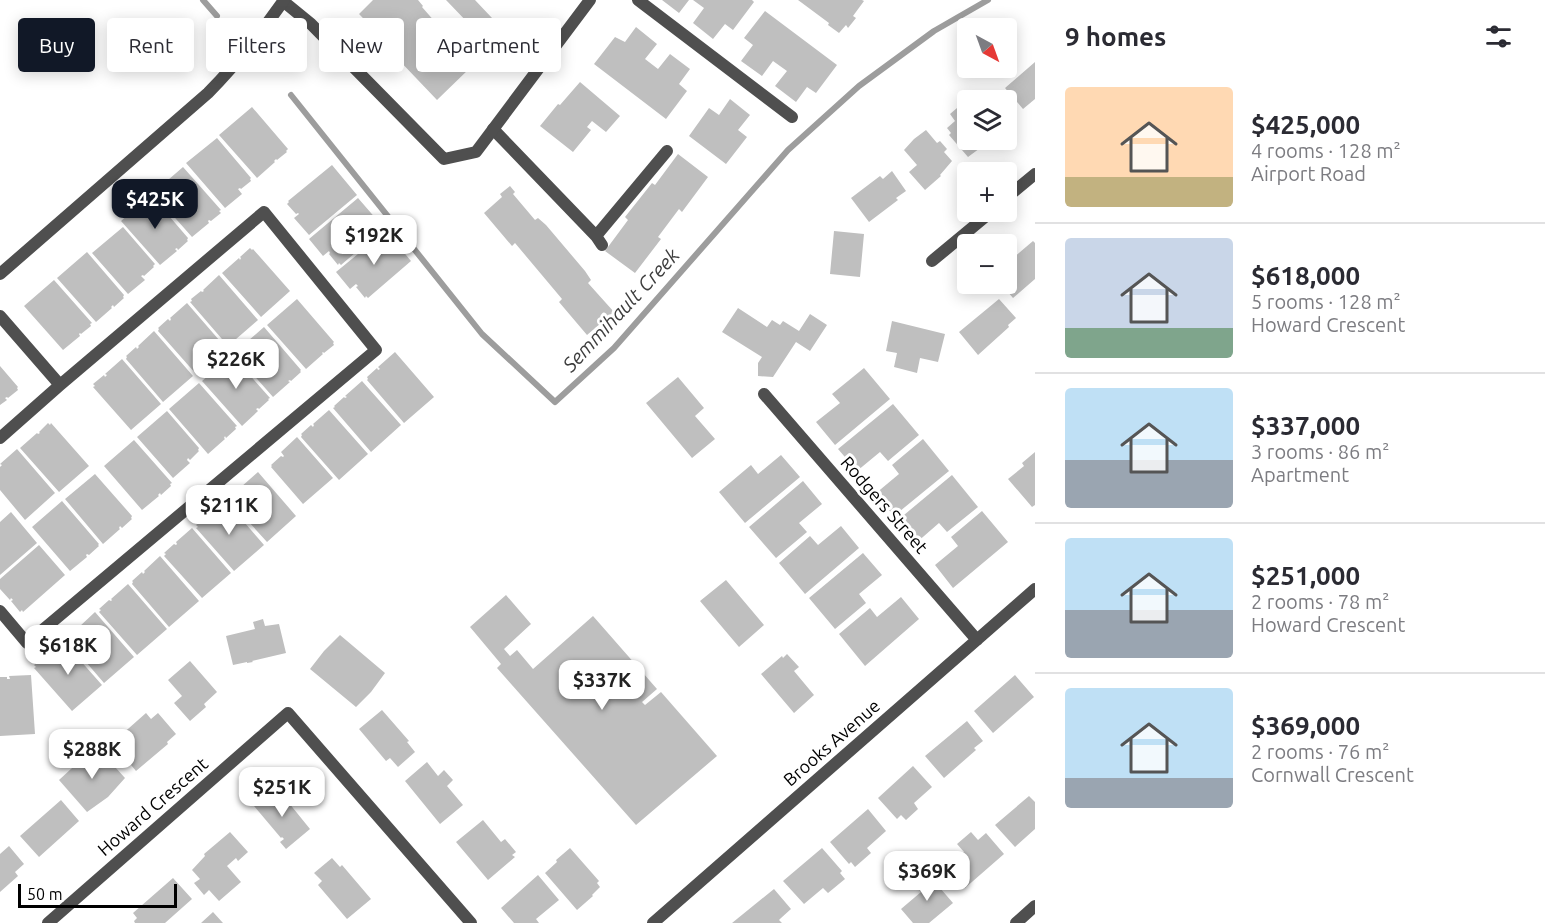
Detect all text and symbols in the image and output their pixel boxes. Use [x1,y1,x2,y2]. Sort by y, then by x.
chip: Buy [18,18,95,72]
chip: Rent [107,18,194,72]
chip: Filters [206,18,307,72]
chip: New [319,18,404,72]
chip: Apartment [416,18,561,72]
north arrow [957,18,1017,78]
map controls [957,18,1017,294]
icon: filters [1482,20,1515,53]
text: 9 homes [1065,22,1166,51]
button: layers [957,90,1017,150]
text: $425,000 [1251,110,1360,139]
icon: home [1113,111,1185,183]
text: 4 rooms · 128 m² [1251,139,1401,162]
button: + [957,162,1017,222]
text: Airport Road [1251,162,1366,185]
pin: $425K [113,179,197,230]
text: $425K [126,187,184,210]
pin: $192K [332,215,416,266]
text: $192K [345,223,403,246]
button: − [957,234,1017,294]
water label: Semmihault Creek [557,243,684,377]
text: $618,000 [1251,261,1360,290]
icon: home [1113,262,1185,334]
text: 5 rooms · 128 m² [1251,290,1401,313]
text: Howard Crescent [1251,313,1405,336]
pin: $226K [194,339,278,390]
text: $226K [207,347,265,370]
text: $337,000 [1251,411,1360,440]
icon: home [1113,412,1185,484]
text: 3 rooms · 86 m² [1251,440,1389,463]
street label: Rodgers Street [837,452,932,557]
text: Apartment [1251,463,1349,486]
pin: $211K [187,485,271,536]
text: $211K [200,493,258,516]
text: $251,000 [1251,561,1360,590]
icon: home [1113,562,1185,634]
text: 2 rooms · 78 m² [1251,590,1389,613]
text: Howard Crescent [1251,613,1405,636]
pin: $618K [26,625,110,676]
text: $618K [39,633,97,656]
pin: $337K [560,660,644,711]
text: $337K [573,668,631,691]
street label: Brooks Avenue [779,695,884,789]
text: $369,000 [1251,711,1360,740]
icon: home [1113,712,1185,784]
pin: $288K [50,729,134,780]
text: $288K [63,737,121,760]
text: 2 rooms · 76 m² [1251,740,1389,763]
street label: Howard Crescent [93,753,211,859]
text: Cornwall Crescent [1251,763,1414,786]
pin: $251K [240,767,324,818]
text: $251K [253,775,311,798]
pin: $369K [885,851,969,902]
text: $369K [898,859,956,882]
scale bar [18,881,177,908]
text: 50 m [27,885,63,903]

